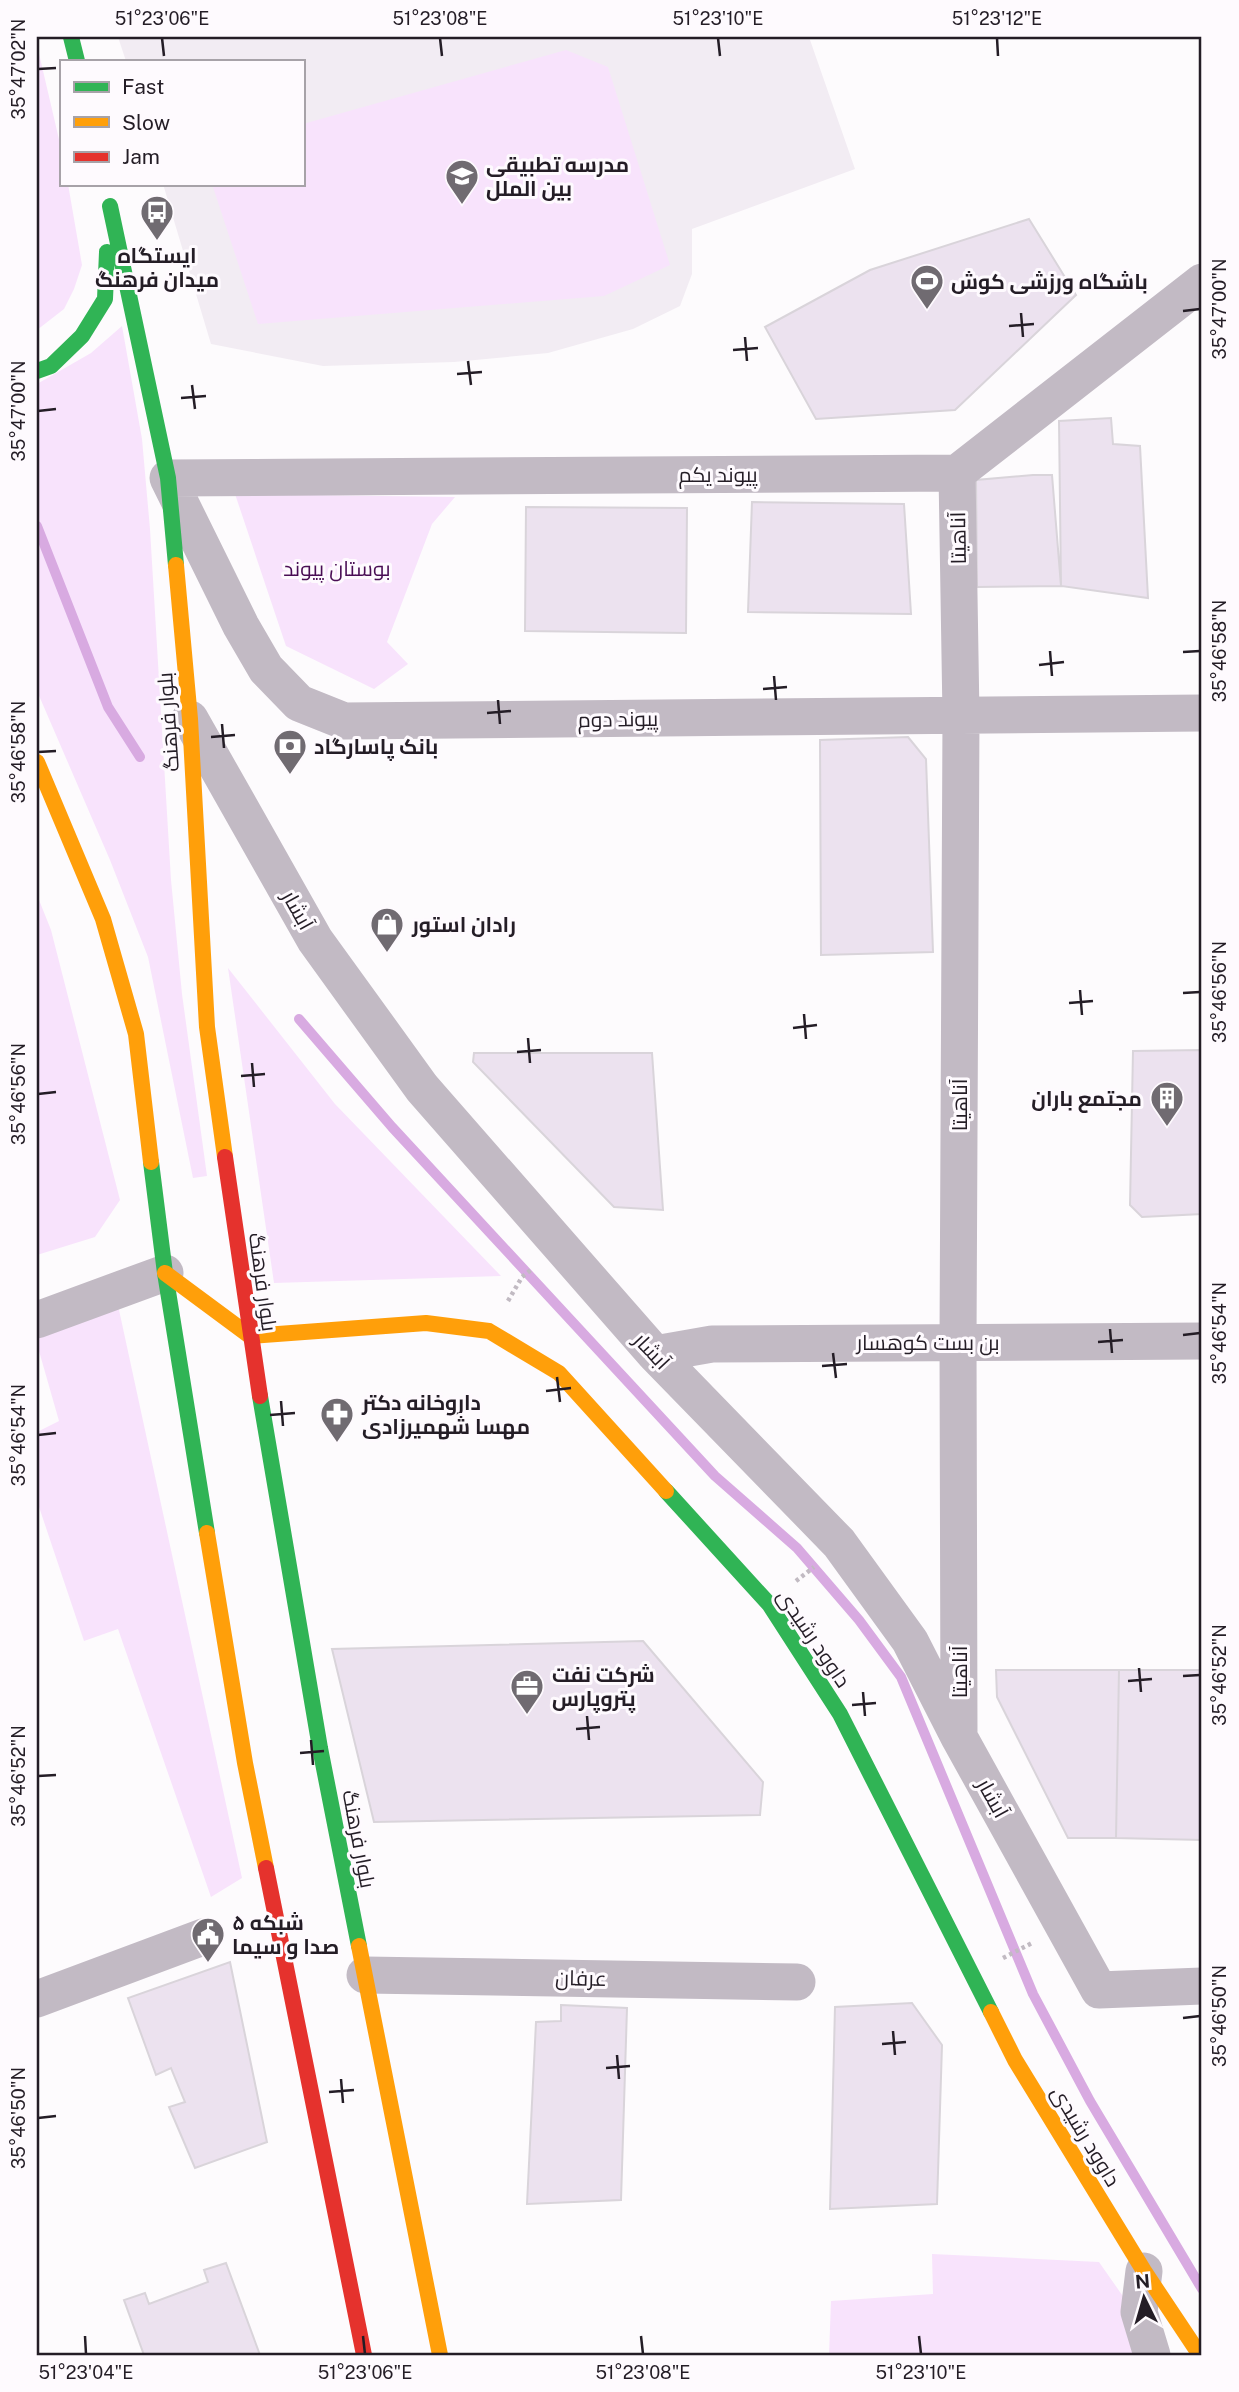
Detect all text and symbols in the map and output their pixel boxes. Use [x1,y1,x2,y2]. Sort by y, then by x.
text: 51°23'06"E [115,8,209,29]
text: 51°23'08"E [392,8,488,29]
text: 51°23'10"E [673,8,763,29]
text: 51°23'12"E [952,8,1042,29]
text: 35°47'02"N [8,19,29,119]
legend [60,60,304,186]
text: Fast [122,74,164,99]
text: Slow [122,110,170,135]
text: Jam [122,144,160,169]
place label: مدرسه تطبیقی بین الملل [486,152,629,201]
school or university icon: مدرسه تطبیقی بین الملل [443,157,481,206]
bus stop icon: ایستگاه میدان فرهنگ [138,193,176,242]
place label: ایستگاه میدان فرهنگ [95,243,219,292]
text: 35°47'00"N [1209,259,1230,359]
sports icon: باشگاه ورزشی کوش [908,262,946,311]
place label: باشگاه ورزشی کوش [951,269,1148,295]
text: 35°47'00"N [8,361,29,461]
street label: پیوند یکم [678,462,758,489]
street label: آناهیتا [945,511,971,565]
park label: بوستان پیوند [283,556,391,583]
text: 35°46'58"N [1209,600,1230,702]
street label: بلوار فرهنگ [152,671,184,773]
text: 35°46'58"N [8,701,29,803]
street label: پیوند دوم [577,706,659,734]
bank icon: بانک پاسارگاد [271,727,309,776]
place label: بانک پاسارگاد [314,734,438,762]
street label: آبشار [277,885,319,934]
shop icon: رادان استور [368,905,406,954]
place label: رادان استور [411,912,516,938]
text: 35°46'56"N [1209,941,1230,1043]
text: 35°46'56"N [8,1043,29,1145]
street label: آناهیتا [947,1078,972,1131]
building icon: مجتمع باران [1148,1079,1186,1128]
place label: مجتمع باران [1031,1086,1142,1113]
street label: بلوار فرهنگ [244,1231,282,1333]
text: 35°46'54"N [1209,1282,1230,1384]
street label: آبشار [628,1327,675,1375]
street label: بن بست کوهسار [855,1330,1000,1356]
text: 35°46'54"N [8,1384,29,1486]
place label: داروخانه دکتر مهسا شهمیرزادی [361,1390,530,1440]
pharmacy icon: داروخانه دکتر مهسا شهمیرزادی [318,1395,356,1444]
street label: داوود رشیدی [771,1584,856,1692]
text: 35°46'52"N [1209,1624,1230,1726]
street label: آناهیتا [947,1645,972,1698]
place label: شرکت نفت پتروپارس [552,1662,655,1714]
office icon: شرکت نفت پتروپارس [508,1667,546,1716]
text: 35°46'52"N [8,1725,29,1827]
street label: آبشار [972,1773,1014,1822]
street label: بلوار فرهنگ [337,1788,381,1890]
place label: شبکه ۵ صدا و سیما [232,1910,339,1960]
public building icon: شبکه ۵ صدا و سیما [189,1915,227,1964]
street label: عرفان [555,1965,607,1992]
text: 35°46'50"N [1209,1965,1230,2067]
text: 35°46'50"N [8,2067,29,2169]
street label: داوود رشیدی [1045,2081,1126,2191]
north arrow [1110,2262,1180,2332]
text: N [1134,2269,1151,2293]
text: 51°23'04"E [39,2362,133,2383]
text: 51°23'06"E [318,2362,412,2383]
text: 51°23'08"E [595,2362,691,2383]
text: 51°23'10"E [876,2362,966,2383]

